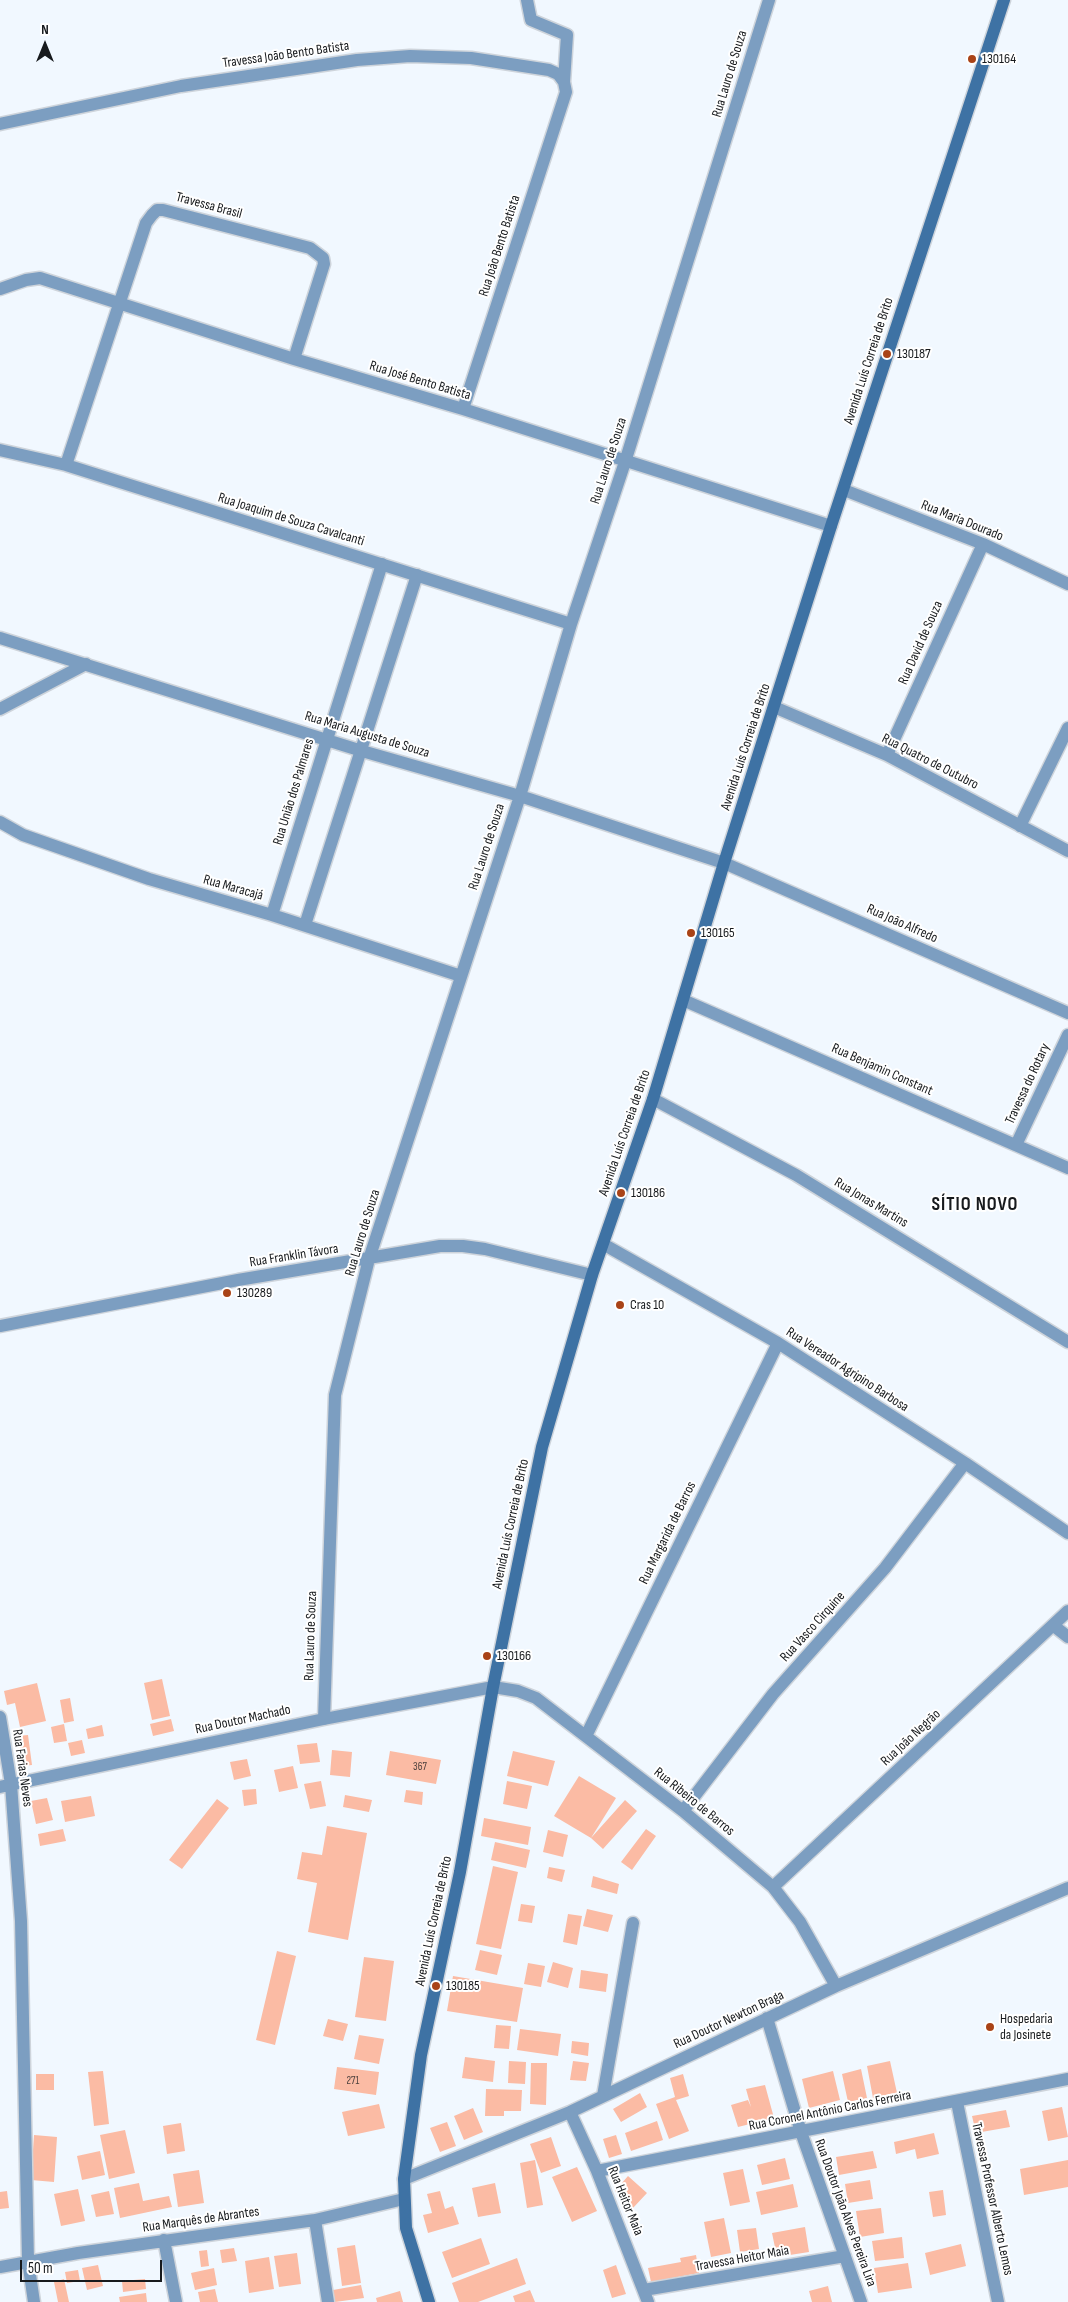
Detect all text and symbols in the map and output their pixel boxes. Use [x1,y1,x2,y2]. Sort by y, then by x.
north arrow [20,20,70,70]
text: N [41,21,49,38]
street label: Rua Lauro de Souza [709,29,751,119]
street label: Travessa João Bento Batista [222,38,350,72]
place label: 130164 [982,51,1016,67]
marker: 130164 [966,53,978,65]
street label: Travessa Brasil [174,189,244,223]
street label: Rua João Bento Batista [476,193,524,299]
street label: Avenida Luís Correia de Brito [841,295,897,427]
place label: 130187 [897,346,931,362]
marker: 130187 [881,348,893,360]
street label: Rua José Bento Batista [367,358,473,404]
street label: Rua Lauro de Souza [587,416,631,506]
street label: Rua Joaquim de Souza Cavalcanti [216,490,366,550]
street label: Rua Maria Dourado [918,497,1006,545]
street label: Rua David de Souza [895,599,947,687]
street label: Avenida Luís Correia de Brito [718,681,774,813]
street label: Rua Maria Augusta de Souza [302,708,432,762]
street label: Rua Quatro de Outubro [879,730,981,794]
street label: Rua União dos Palmares [270,737,318,847]
street label: Rua Lauro de Souza [465,802,509,892]
street label: Rua Maracajá [201,871,265,905]
street label: Rua João Alfredo [864,901,940,947]
place label: 130165 [701,925,735,941]
marker: 130165 [685,927,697,939]
street label: Rua Benjamin Constant [829,1040,935,1100]
street label: Travessa do Rotary [1002,1041,1054,1127]
street label: Avenida Luís Correia de Brito [596,1068,654,1198]
street label: Rua Jonas Martins [831,1174,911,1232]
place label: 130186 [631,1185,665,1201]
marker: 130186 [615,1187,627,1199]
street label: Rua Lauro de Souza [342,1188,384,1278]
district label: SÍTIO NOVO [930,1194,1020,1216]
street label: Rua Franklin Távora [248,1241,340,1271]
place label: 130289 [237,1285,272,1301]
marker: 130289 [221,1287,233,1299]
place label: Cras 10 [630,1297,664,1313]
marker: Cras 10 [614,1299,626,1311]
street label: Rua Vereador Agripino Barbosa [783,1324,911,1416]
street label: Avenida Luís Correia de Brito [489,1458,533,1590]
street label: Rua Margarida de Barros [636,1479,700,1587]
street label: Rua Vasco Cirquine [777,1588,849,1666]
street label: Rua Lauro de Souza [301,1591,321,1681]
place label: 130166 [497,1648,531,1664]
marker: 130166 [481,1650,493,1662]
street label: Rua Doutor Machado [194,1702,292,1738]
street label: Rua João Negrão [878,1706,944,1770]
street label: Rua Farias Neves [8,1728,36,1808]
house number: 367 [413,1760,427,1774]
street label: Rua Ribeiro de Barros [650,1764,738,1840]
street label: Avenida Luís Correia de Brito [412,1855,456,1987]
place label: 130185 [446,1978,480,1994]
marker: 130185 [430,1980,442,1992]
street label: Rua Doutor Newton Braga [671,1987,787,2053]
place label: Hospedaria da Josinete [1000,2011,1053,2044]
marker: Hospedaria da Josinete [984,2021,996,2033]
house number: 271 [347,2074,359,2088]
street label: Rua Coronel Antônio Carlos Ferreira [747,2087,913,2135]
street label: Travessa Professor Alberto Lemos [968,2121,1016,2277]
street label: Rua Doutor João Alves Pereira Lira [810,2137,880,2289]
street label: Rua Heitor Maia [604,2164,646,2238]
street label: Rua Marquês de Abrantes [142,2203,260,2237]
street label: Travessa Heitor Maia [694,2242,790,2276]
scale bar [22,2250,165,2282]
text: 50 m [28,2259,53,2278]

